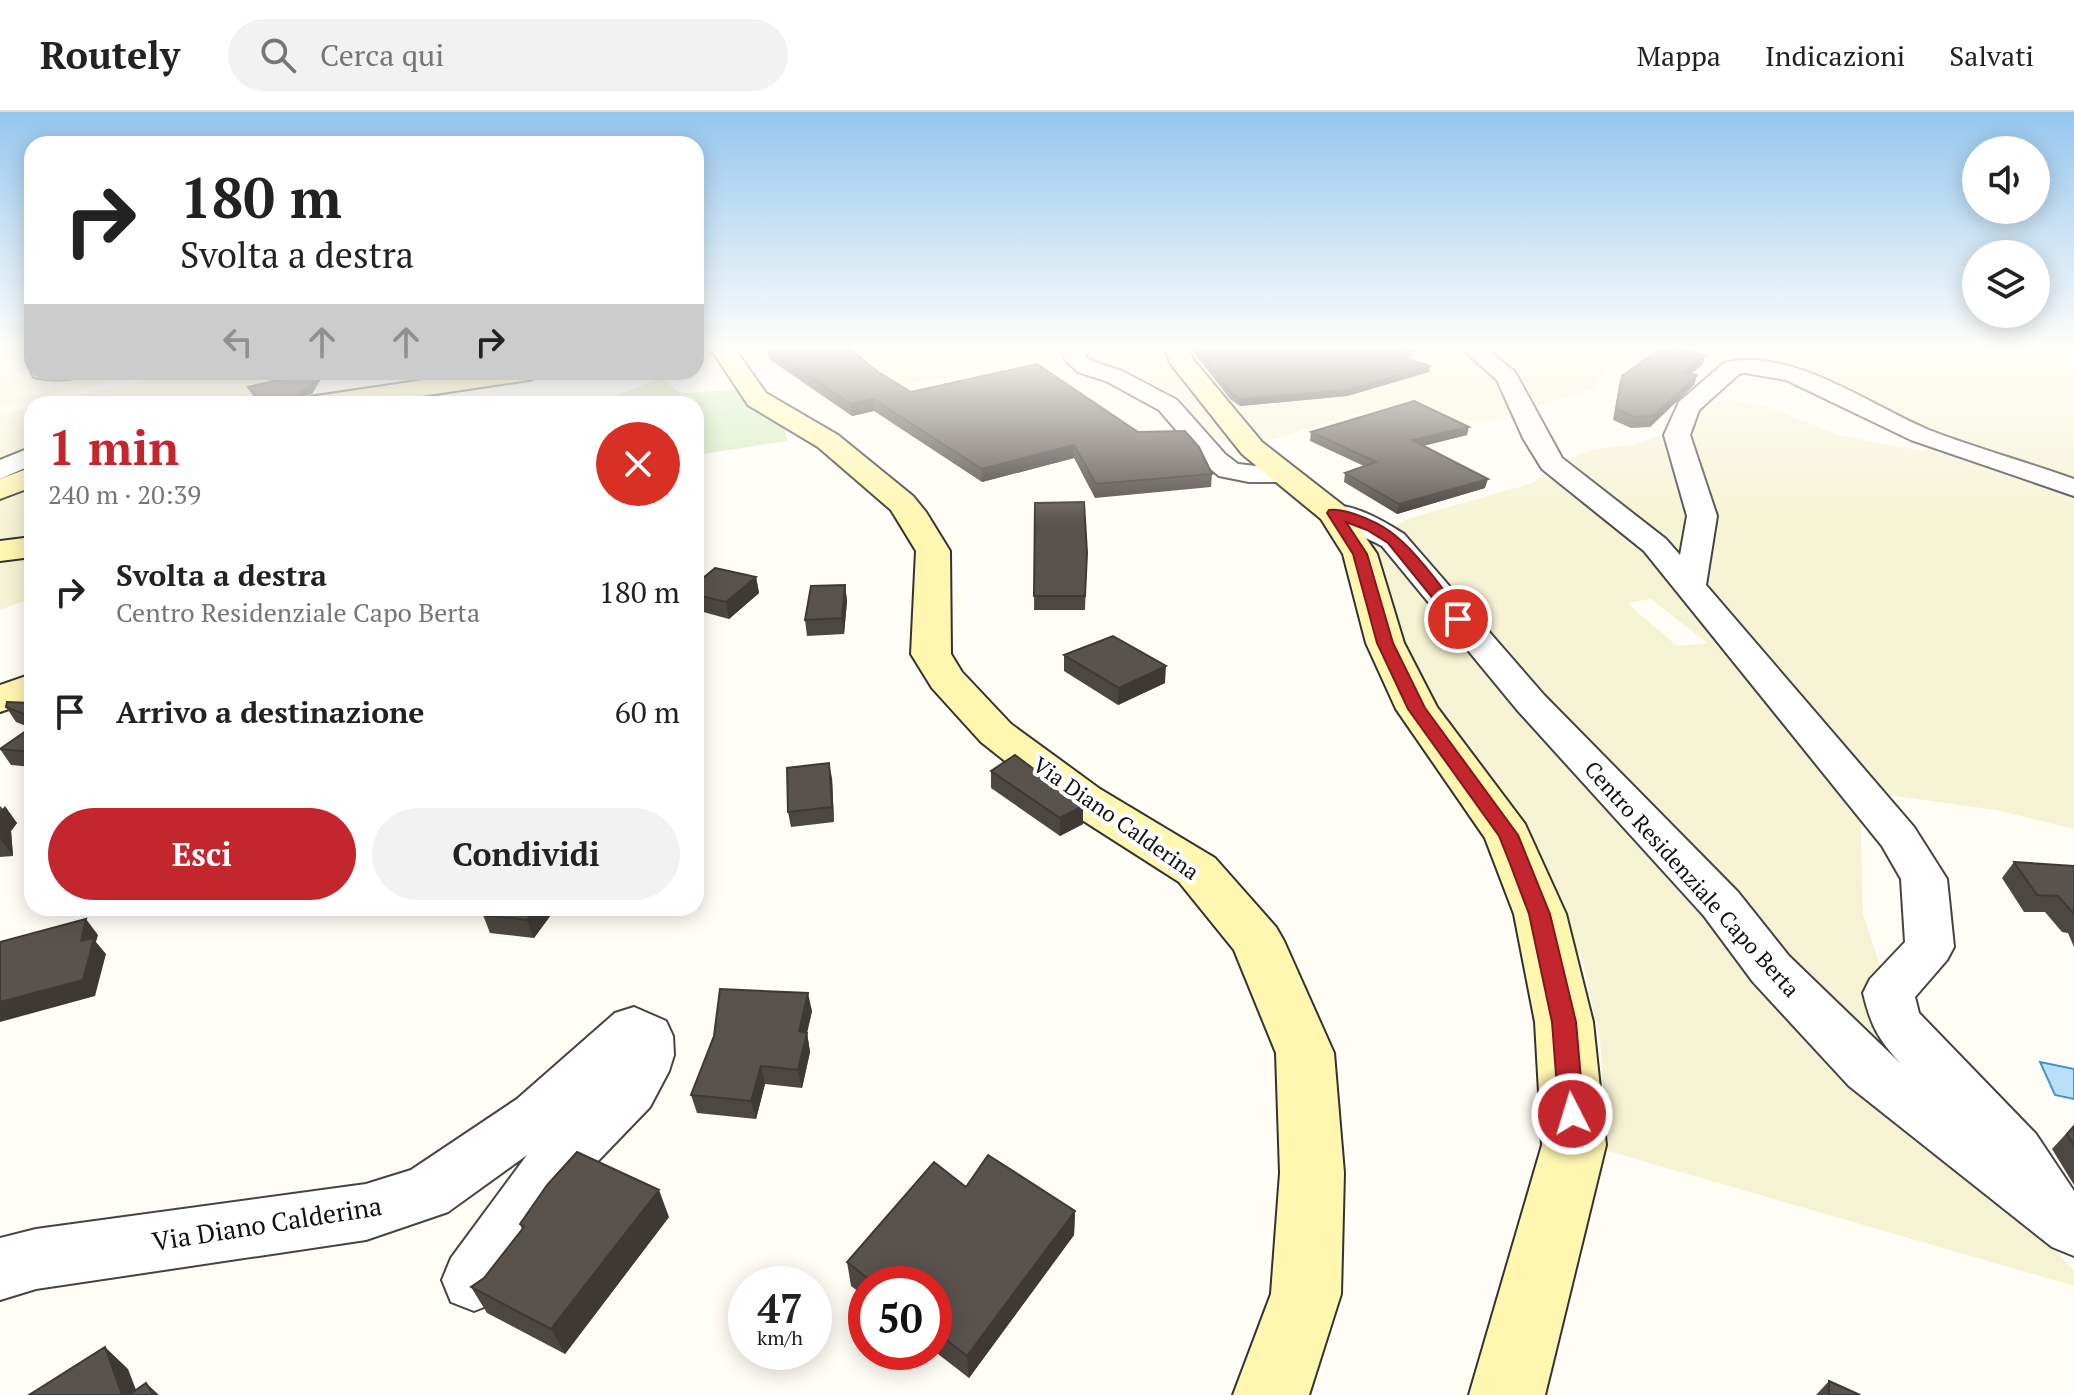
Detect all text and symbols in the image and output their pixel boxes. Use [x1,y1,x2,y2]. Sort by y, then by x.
search box [228,19,788,91]
text: Routely [40,30,180,80]
icon: search [256,33,300,77]
text: Cerca qui [320,35,444,75]
text: Mappa [1637,37,1721,74]
text: Indicazioni [1765,37,1905,74]
text: Salvati [1949,37,2034,74]
map controls [1962,136,2050,328]
button: sound [1962,136,2050,224]
text: 180 m [180,160,342,234]
icon: right [48,168,152,272]
text: Svolta a destra [180,231,414,278]
button: layers [1962,240,2050,328]
icon: left [216,320,260,364]
icon: ahead [300,320,344,364]
icon: ahead [384,320,428,364]
icon: right [468,320,512,364]
text: 1 min [48,415,179,479]
button: close [596,422,680,506]
text: 240 m · 20:39 [48,477,201,511]
text: Svolta a destra [116,555,327,595]
icon: right [48,570,92,614]
text: 180 m [599,572,680,612]
pin [1424,585,1492,653]
text: Centro Residenziale Capo Berta [116,595,480,629]
icon: arrive [1436,597,1480,641]
icon: arrive [48,690,92,734]
text: Arrivo a destinazione [116,692,424,732]
text: 60 m [615,692,680,732]
street label: Via Diano Calderina [1028,749,1205,886]
street label: Centro Residenziale Capo Berta [1579,754,1806,1003]
button: Esci [48,808,356,900]
button: Condividi [372,808,680,900]
position arrow [1530,1072,1614,1156]
street label: Via Diano Calderina [150,1188,384,1258]
speed limit sign: 50 [848,1266,952,1370]
text: 47 [757,1281,803,1334]
text: km/h [757,1324,803,1351]

